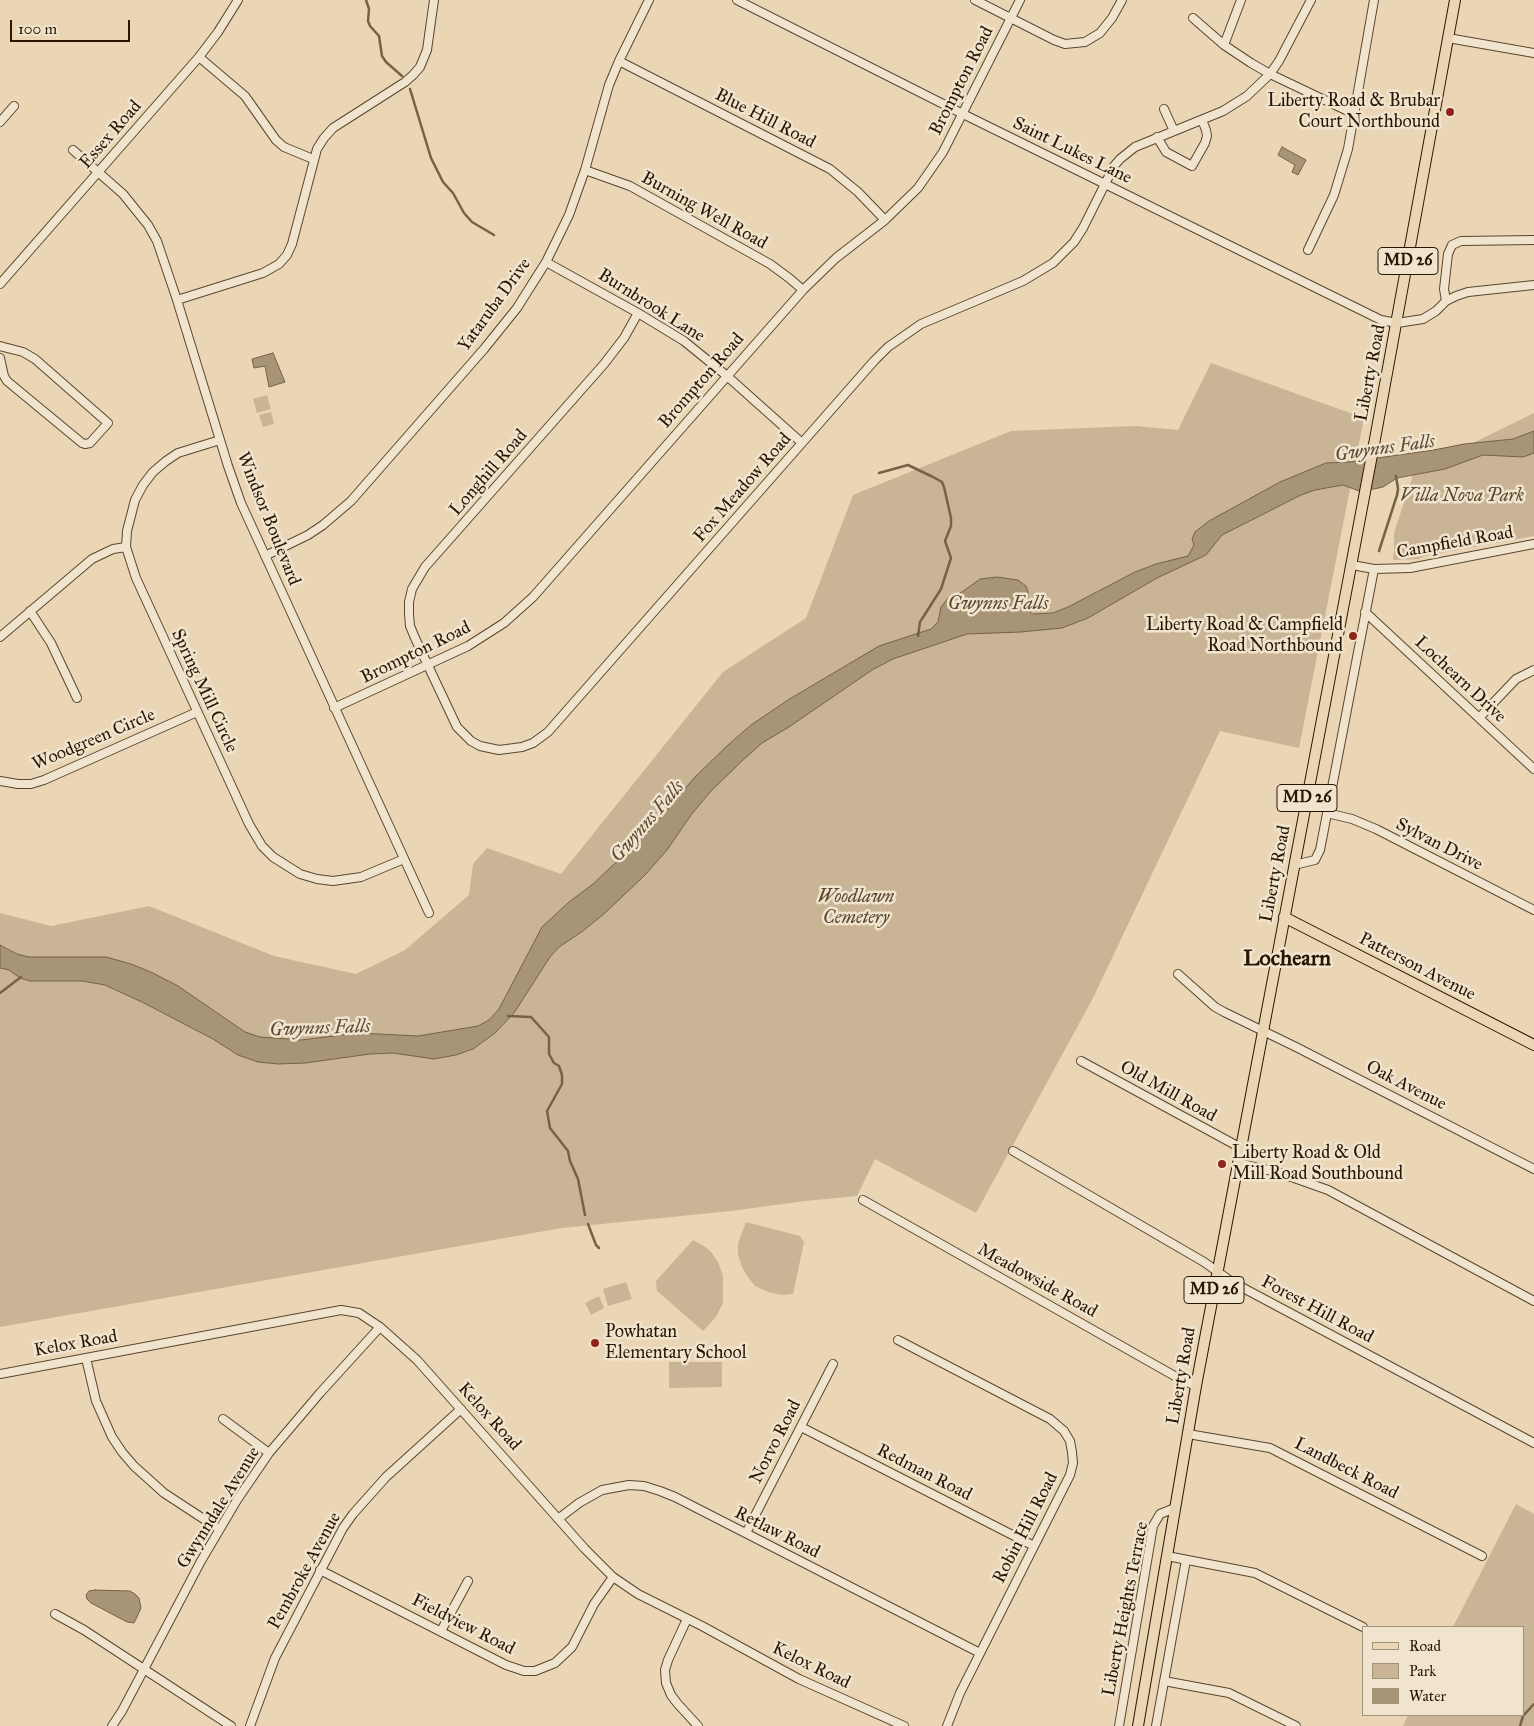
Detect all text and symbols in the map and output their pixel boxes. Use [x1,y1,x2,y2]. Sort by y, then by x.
scale bar [12,10,132,42]
text: 100 m [18,20,57,38]
street label: Brompton Road [925,23,999,139]
street label: Blue Hill Road [711,84,819,154]
place label: Liberty Road & Brubar Court Northbound [1267,91,1440,134]
street label: Essex Road [75,96,147,174]
marker: Liberty Road & Brubar Court Northbound [1444,106,1456,118]
street label: Saint Lukes Lane [1009,113,1135,189]
street label: Burning Well Road [637,167,771,255]
road number: MD 26 [1378,248,1438,274]
street label: Yataruba Drive [454,254,536,356]
street label: Burnbrook Lane [594,265,708,347]
street label: Liberty Road [1351,323,1391,423]
street label: Brompton Road [655,329,749,433]
street label: Longhill Road [446,425,532,521]
street label: Fox Meadow Road [690,429,796,547]
water label: Gwynns Falls [1334,431,1436,467]
street label: Windsor Boulevard [231,449,305,589]
park label: Villa Nova Park [1400,486,1524,508]
street label: Campfield Road [1395,522,1515,564]
water label: Gwynns Falls [948,593,1048,615]
place label: Liberty Road & Campfield Road Northbound [1146,615,1343,658]
street label: Brompton Road [358,617,474,689]
street label: Spring Mill Circle [166,626,242,756]
marker: Liberty Road & Campfield Road Northbound [1347,630,1359,642]
street label: Lochearn Drive [1410,632,1510,728]
street label: Woodgreen Circle [29,704,159,776]
water label: Gwynns Falls [606,777,690,867]
road number: MD 26 [1277,784,1337,811]
street label: Sylvan Drive [1392,814,1486,876]
street label: Liberty Road [1256,824,1296,924]
park label: Woodlawn Cemetery [818,887,894,930]
street label: Patterson Avenue [1355,928,1479,1006]
district label: Lochearn [1243,947,1331,973]
water label: Gwynns Falls [269,1016,371,1042]
street label: Oak Avenue [1362,1056,1450,1116]
street label: Old Mill Road [1116,1057,1220,1127]
place label: Liberty Road & Old Mill Road Southbound [1232,1143,1403,1186]
marker: Liberty Road & Old Mill Road Southbound [1216,1158,1228,1170]
street label: Meadowside Road [973,1239,1101,1323]
street label: Forest Hill Road [1257,1271,1377,1349]
road number: MD 26 [1184,1276,1244,1304]
place label: Powhatan Elementary School [605,1322,747,1365]
street label: Kelox Road [33,1326,119,1362]
street label: Liberty Road [1163,1326,1201,1426]
marker: Powhatan Elementary School [589,1337,601,1349]
street label: Kelox Road [453,1379,525,1455]
street label: Norvo Road [746,1397,806,1487]
street label: Landbeck Road [1290,1433,1402,1505]
street label: Redman Road [873,1440,975,1506]
street label: Gwynndale Avenue [173,1443,265,1573]
street label: Robin Hill Road [989,1469,1063,1587]
street label: Retlaw Road [731,1502,823,1564]
street label: Pembroke Avenue [264,1509,346,1633]
street label: Liberty Heights Terrace [1098,1520,1154,1698]
street label: Fieldview Road [408,1590,518,1660]
legend [1362,1626,1524,1716]
text: Road [1409,1637,1441,1655]
street label: Kelox Road [768,1638,854,1694]
text: Park [1409,1662,1436,1680]
text: Water [1409,1687,1446,1705]

